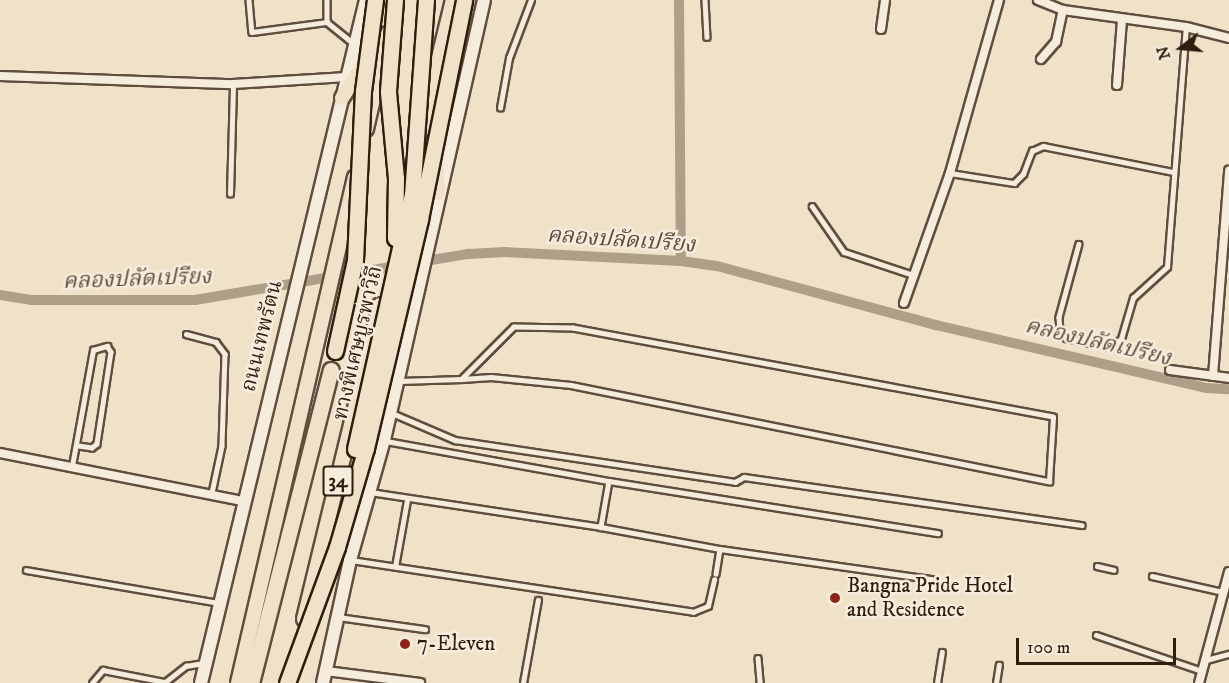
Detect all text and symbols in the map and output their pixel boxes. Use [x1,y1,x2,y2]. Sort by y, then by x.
north arrow [1151,18,1211,78]
text: N [1152,44,1175,62]
water label: คลองปลัดเปรียง [546,222,696,258]
water label: คลองปลัดเปรียง [62,263,212,295]
street label: ทางพิเศษบูรพาวิถี [328,263,388,423]
street label: ถนนเทพรัตน [236,278,288,394]
water label: คลองปลัดเปรียง [1023,312,1173,372]
road number: 34 [322,464,354,498]
place label: Bangna Pride Hotel and Residence [847,573,1013,623]
marker: Bangna Pride Hotel and Residence [828,591,842,605]
scale bar [1019,626,1180,664]
place label: 7-Eleven [417,631,495,657]
marker: 7-Eleven [398,637,412,651]
text: 100 m [1027,637,1070,659]

